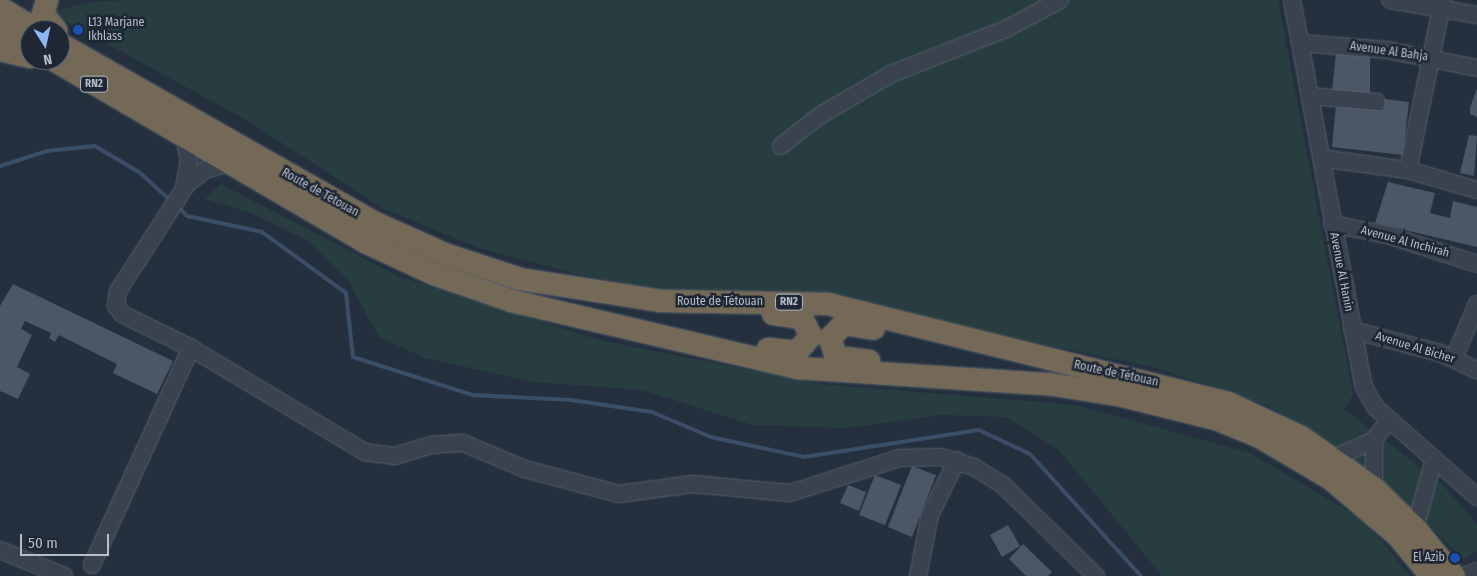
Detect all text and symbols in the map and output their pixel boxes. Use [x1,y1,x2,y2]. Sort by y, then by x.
place label: L13 Marjane Ikhlass [88,16,144,44]
north arrow [20,20,70,70]
marker: L13 Marjane Ikhlass [72,24,84,36]
street label: Avenue Al Bahja [1349,39,1429,65]
text: N [42,50,53,68]
road number: RN2 [79,76,109,92]
street label: Route de Tétouan [279,166,361,220]
street label: Avenue Al Inchirah [1359,223,1451,261]
street label: Avenue Al Hanin [1326,231,1356,313]
road number: RN2 [774,294,804,310]
street label: Route de Tétouan [677,295,763,309]
street label: Avenue Al Bicher [1374,329,1456,367]
street label: Route de Tétouan [1072,358,1160,390]
scale bar [22,524,111,556]
text: 50 m [28,534,58,552]
place label: El Azib [1413,551,1445,565]
marker: El Azib [1449,552,1461,564]

